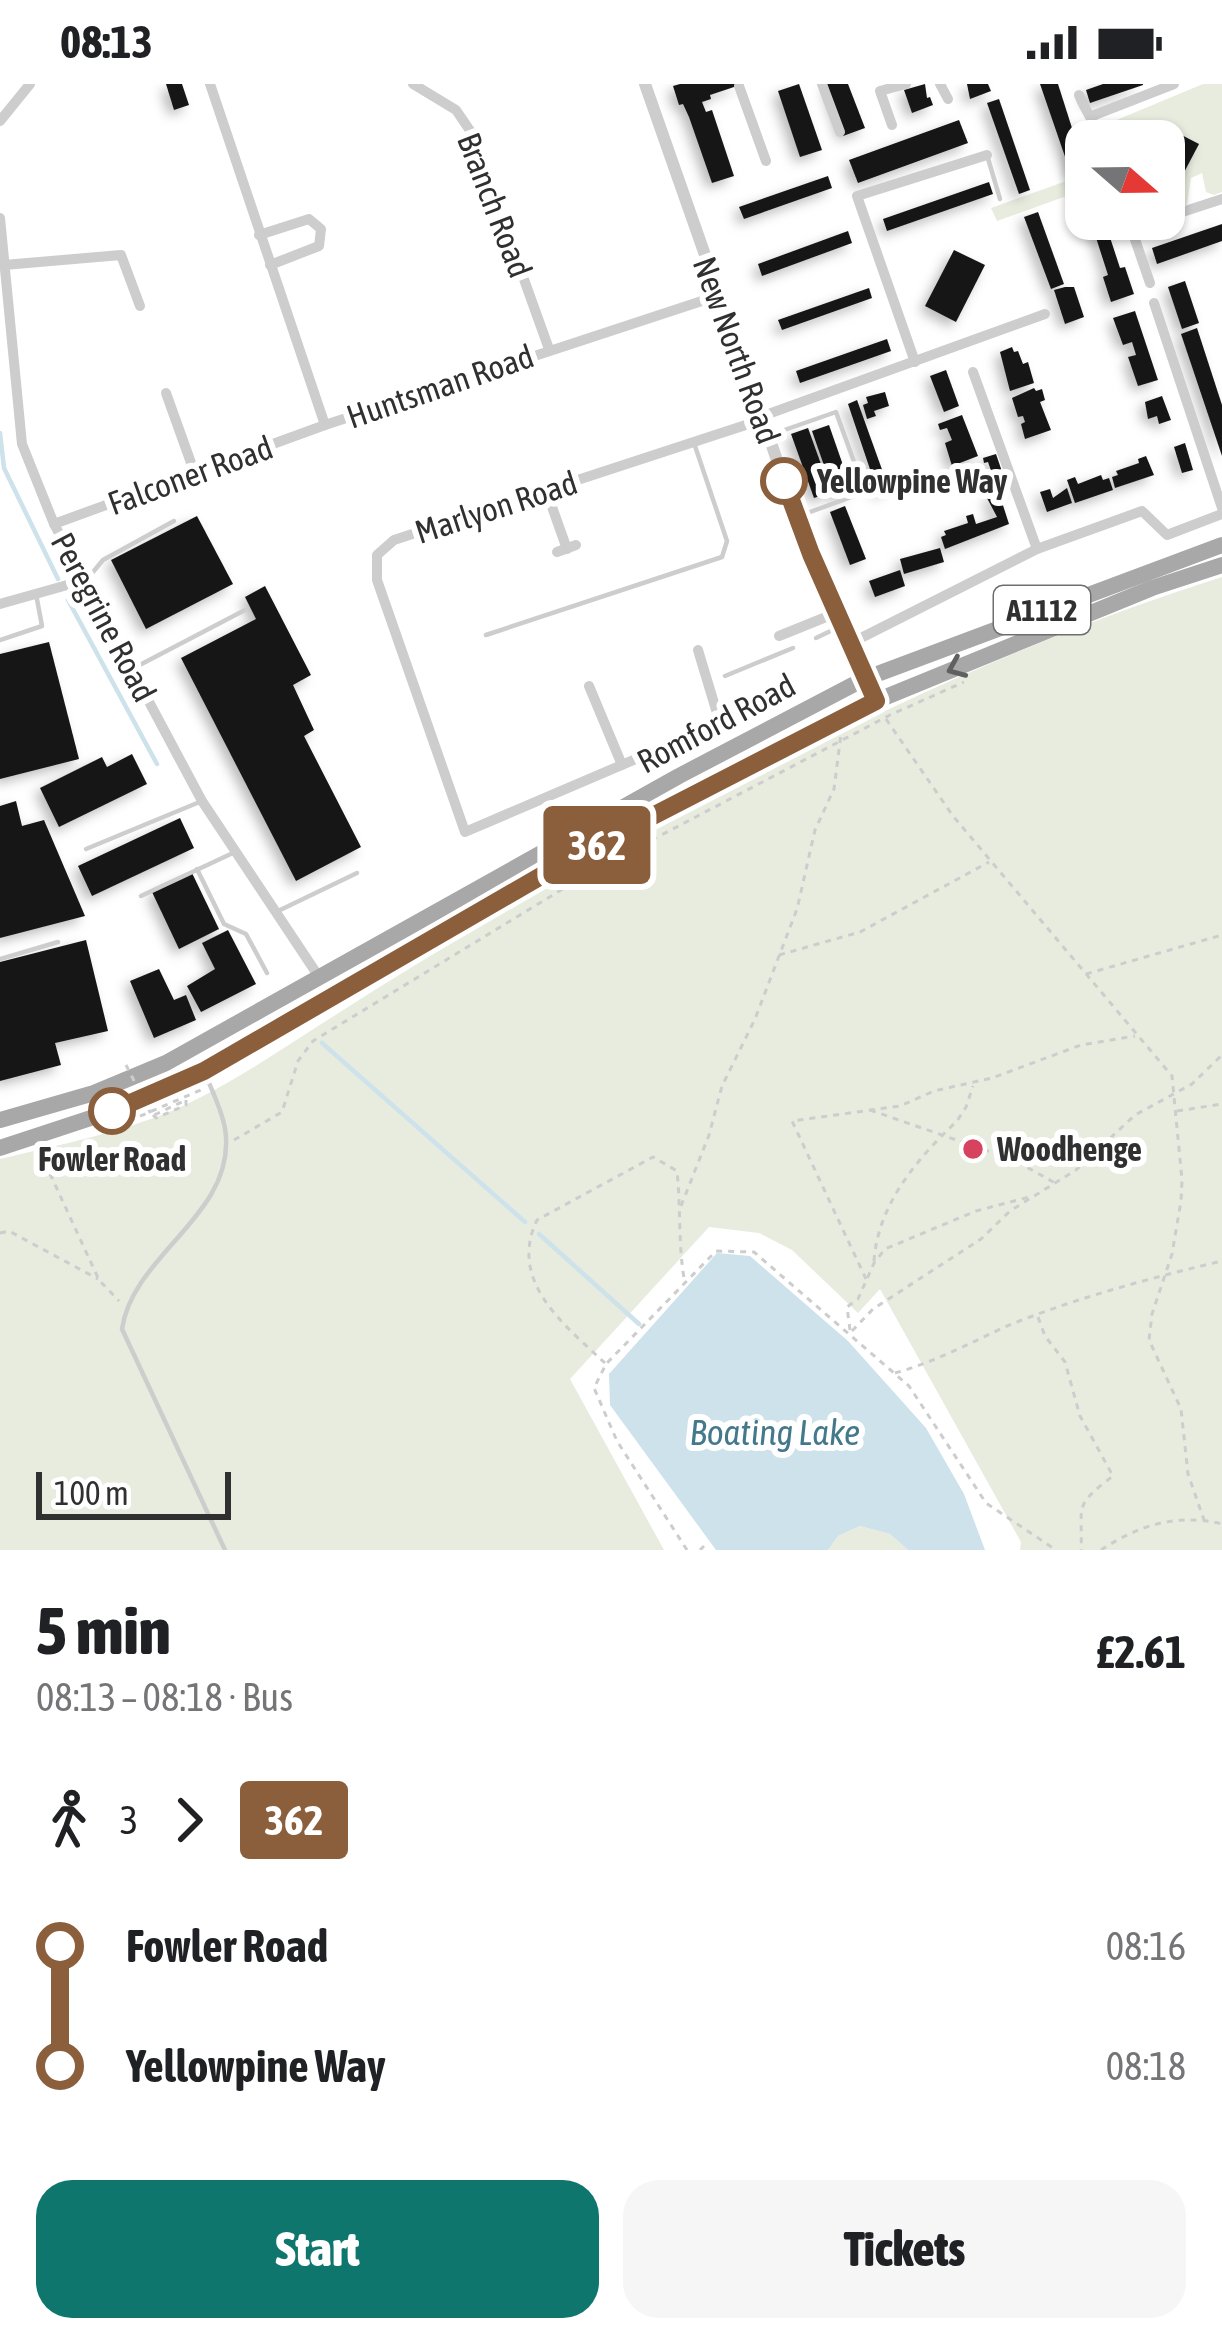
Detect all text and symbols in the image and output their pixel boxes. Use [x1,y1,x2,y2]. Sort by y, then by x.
text: 08:13 [60,16,153,68]
north arrow [1065,120,1185,240]
map controls [1065,120,1185,240]
street label: Branch Road [450,127,540,283]
street label: New North Road [686,252,788,448]
street label: Huntsman Road [342,336,538,436]
street label: Falconer Road [103,428,277,522]
marker: Yellowpine Way [762,459,806,503]
place label: Yellowpine Way [816,462,1008,500]
street label: Marlyon Road [410,463,582,551]
street label: Peregrine Road [44,526,164,708]
road number: A1112 [994,586,1090,634]
one-way arrow [947,654,968,678]
street label: Romford Road [631,666,801,780]
line badge: 362 [528,806,666,884]
text: 362 [567,821,627,869]
marker: Fowler Road [90,1089,134,1133]
place label: Woodhenge [996,1130,1142,1168]
marker: Woodhenge [960,1136,986,1162]
place label: Fowler Road [38,1140,186,1178]
water label: Boating Lake [690,1411,860,1453]
scale bar [36,1466,231,1519]
text: 100 m [54,1474,129,1512]
text: 5 min [36,1592,171,1668]
text: £2.61 [1096,1626,1186,1678]
text: 08:13 – 08:18 · Bus [36,1675,293,1719]
icon: walk [36,1787,102,1853]
icon: forward [156,1787,222,1853]
text: 362 [264,1796,324,1844]
text: 3 [120,1798,138,1842]
text: Fowler Road [126,1920,328,1972]
text: 08:16 [1106,1924,1186,1968]
text: Yellowpine Way [126,2040,386,2092]
text: 08:18 [1106,2044,1186,2088]
button: Start [36,2180,599,2318]
button: Tickets [623,2180,1186,2318]

